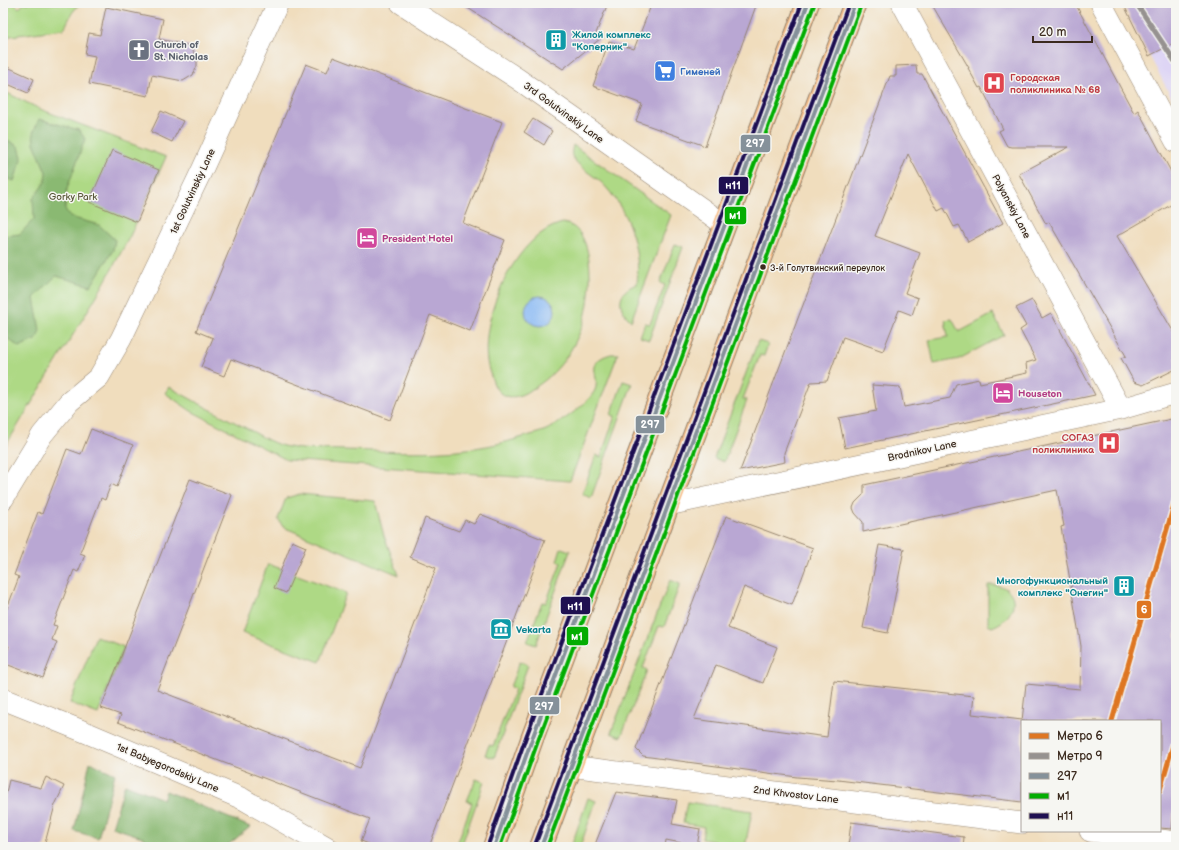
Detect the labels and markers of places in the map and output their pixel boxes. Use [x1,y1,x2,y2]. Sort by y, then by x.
building icon: Жилой комплекс "Коперник" [543,27,569,53]
place label: Жилой комплекс "Коперник" [572,29,651,53]
church icon: Church of St. Nicholas [126,37,152,63]
place label: Church of St. Nicholas [154,39,208,63]
supermarket icon: Гименей [652,58,678,84]
place label: Гименей [680,66,721,78]
hospital icon: Городская поликлиника № 68 [981,70,1007,96]
place label: Городская поликлиника № 68 [1010,72,1100,96]
hotel icon: President Hotel [354,225,380,251]
place label: President Hotel [382,233,453,245]
marker: 3-й Голутвинский переулок [758,262,768,272]
place label: 3-й Голутвинский переулок [770,263,885,274]
hotel icon: Houseton [990,380,1016,406]
place label: Houseton [1018,388,1062,400]
hospital icon: СОГАЗ поликлиника [1096,430,1122,456]
place label: СОГАЗ поликлиника [1032,432,1094,456]
building icon: Многофункциональный комплекс "Онегин" [1111,573,1137,599]
place label: Многофункциональный комплекс "Онегин" [996,575,1108,599]
museum icon: Vekarta [488,616,514,642]
place label: Vekarta [516,624,551,636]

